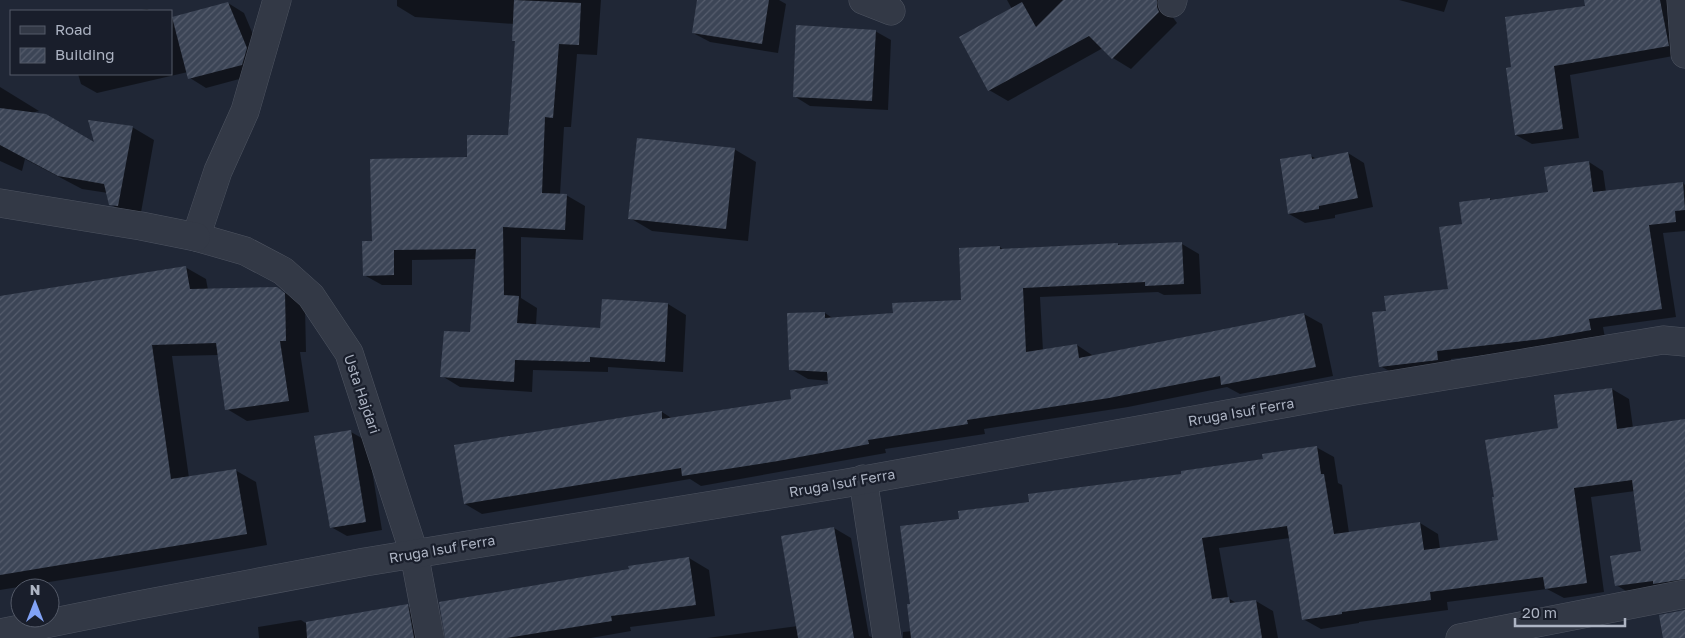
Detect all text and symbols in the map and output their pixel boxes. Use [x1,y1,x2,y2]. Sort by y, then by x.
legend [10,10,172,75]
text: Road [55,20,92,38]
text: Building [55,45,115,63]
street label: Usta Hajdari [341,352,384,436]
street label: Rruga Isuf Ferra [1187,394,1295,429]
street label: Rruga Isuf Ferra [788,465,896,500]
street label: Rruga Isuf Ferra [388,531,496,566]
north arrow [10,578,60,628]
text: N [30,581,40,598]
scale bar [1515,596,1625,628]
text: 20 m [1522,603,1557,621]

